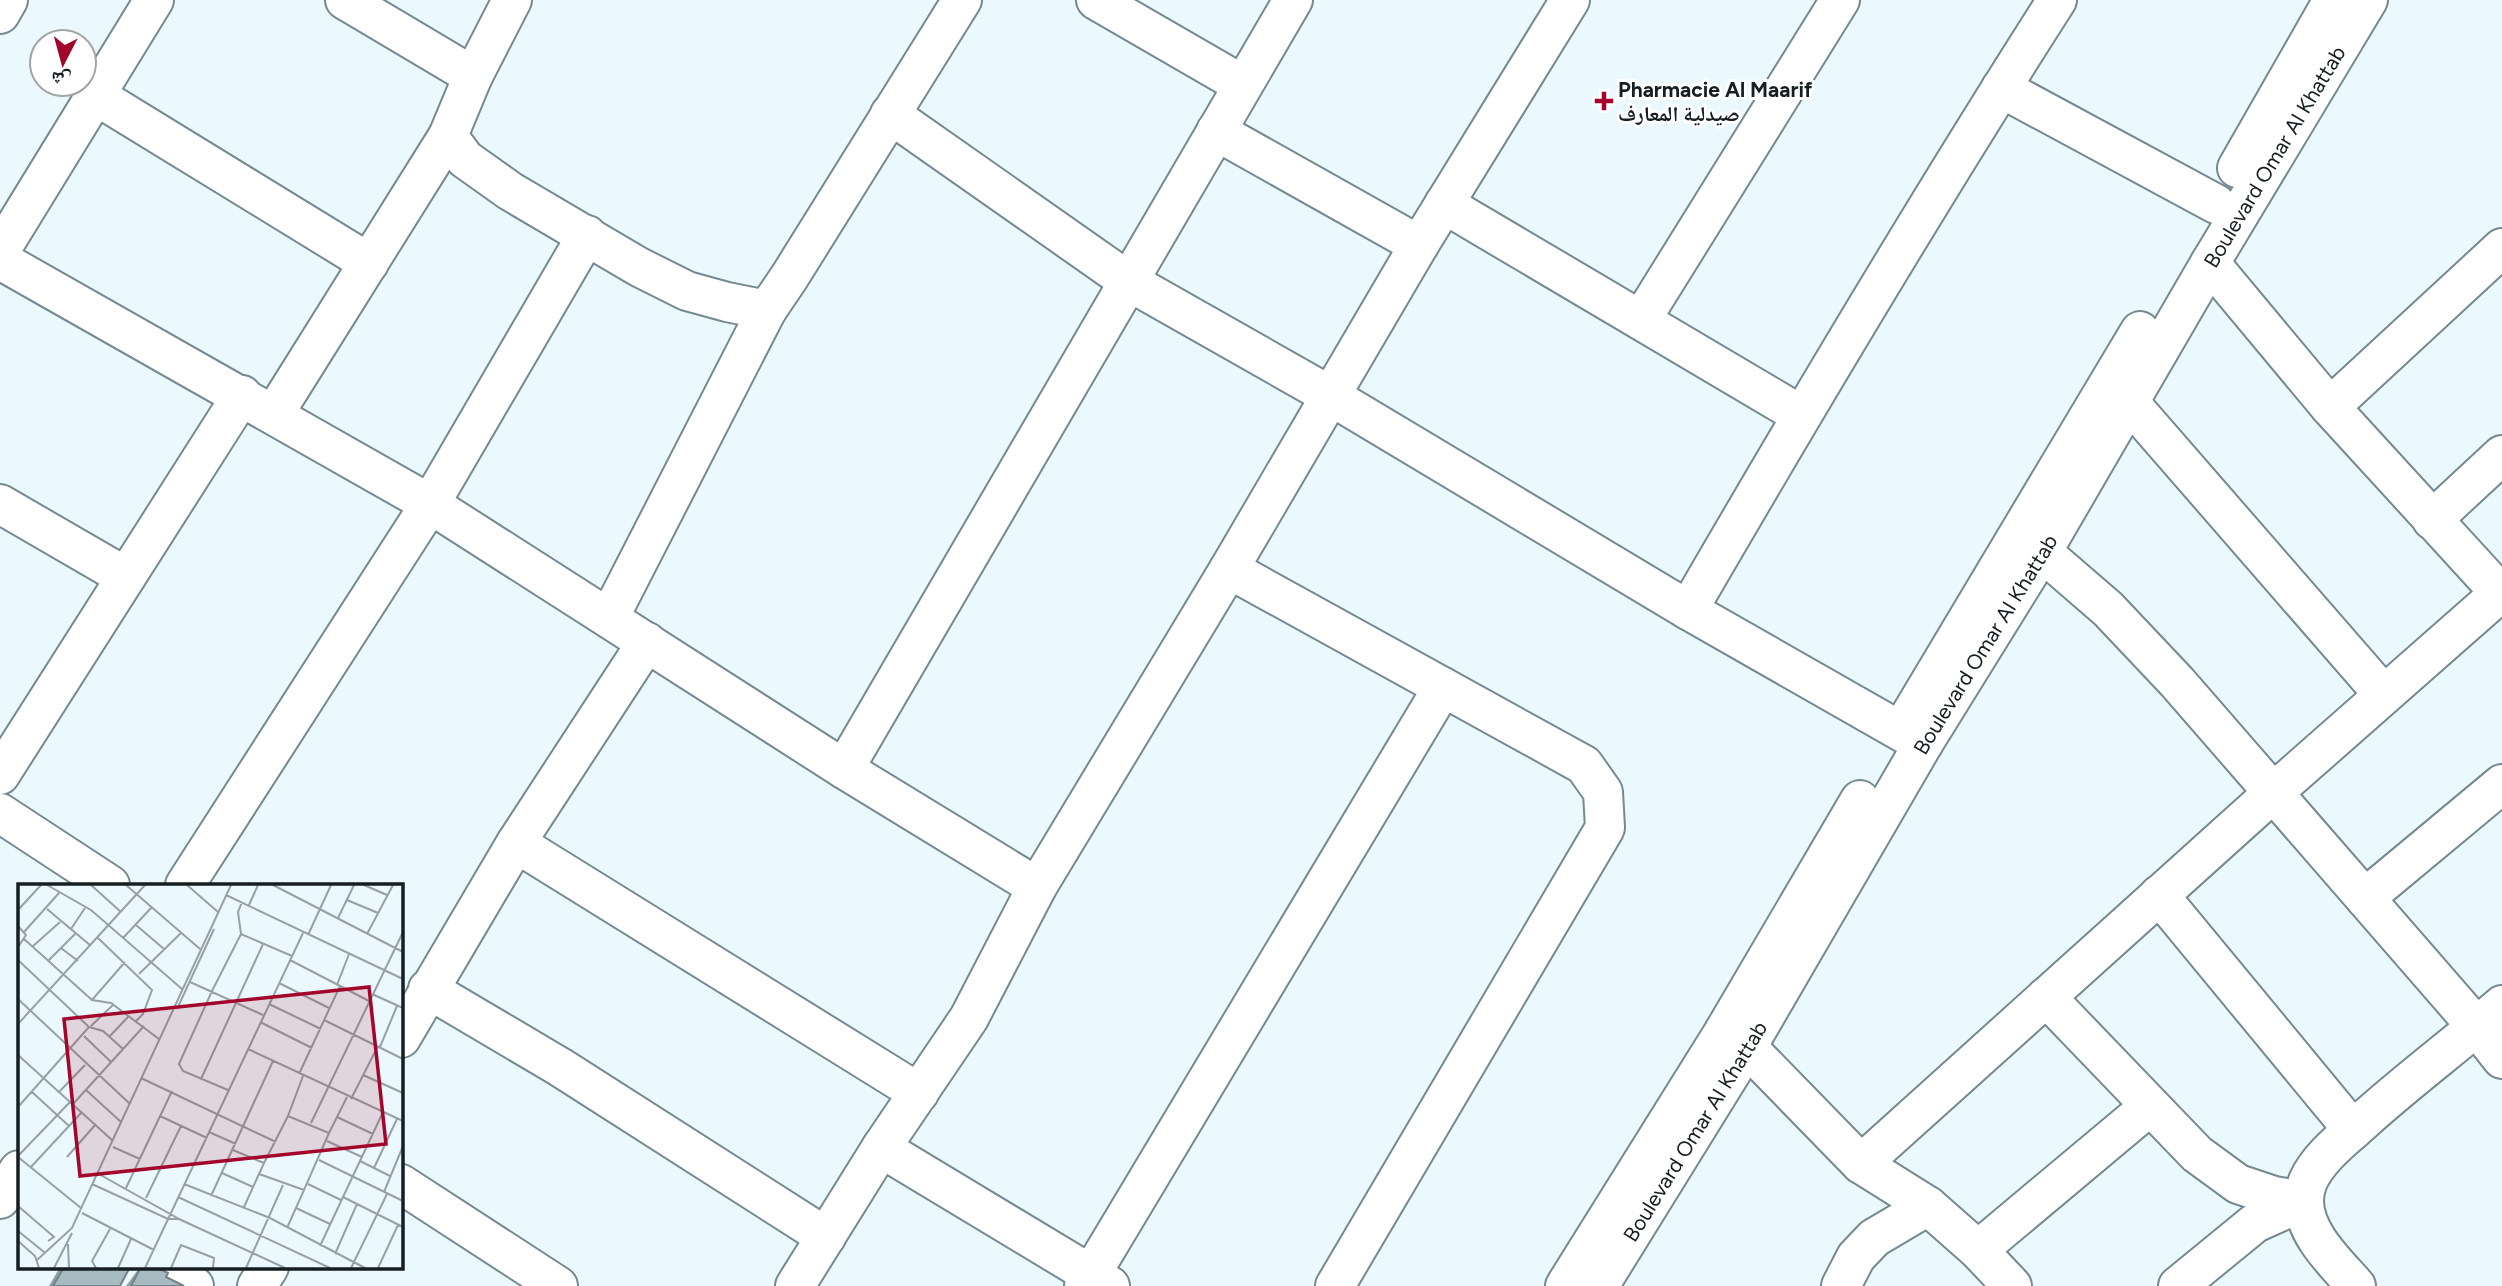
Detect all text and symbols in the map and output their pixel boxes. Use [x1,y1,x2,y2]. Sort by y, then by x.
north arrow [28,28,98,98]
street label: Boulevard Omar Al Khattab [2198,41,2350,272]
text: ش [50,67,73,92]
place label: Pharmacie Al Maarif صيدلية المعارف [1618,77,1813,126]
marker: Pharmacie Al Maarif صيدلية المعارف [1596,93,1612,109]
street label: Boulevard Omar Al Khattab [1907,530,2062,758]
inset map [18,884,402,1268]
street label: Boulevard Omar Al Khattab [1617,1017,1772,1246]

